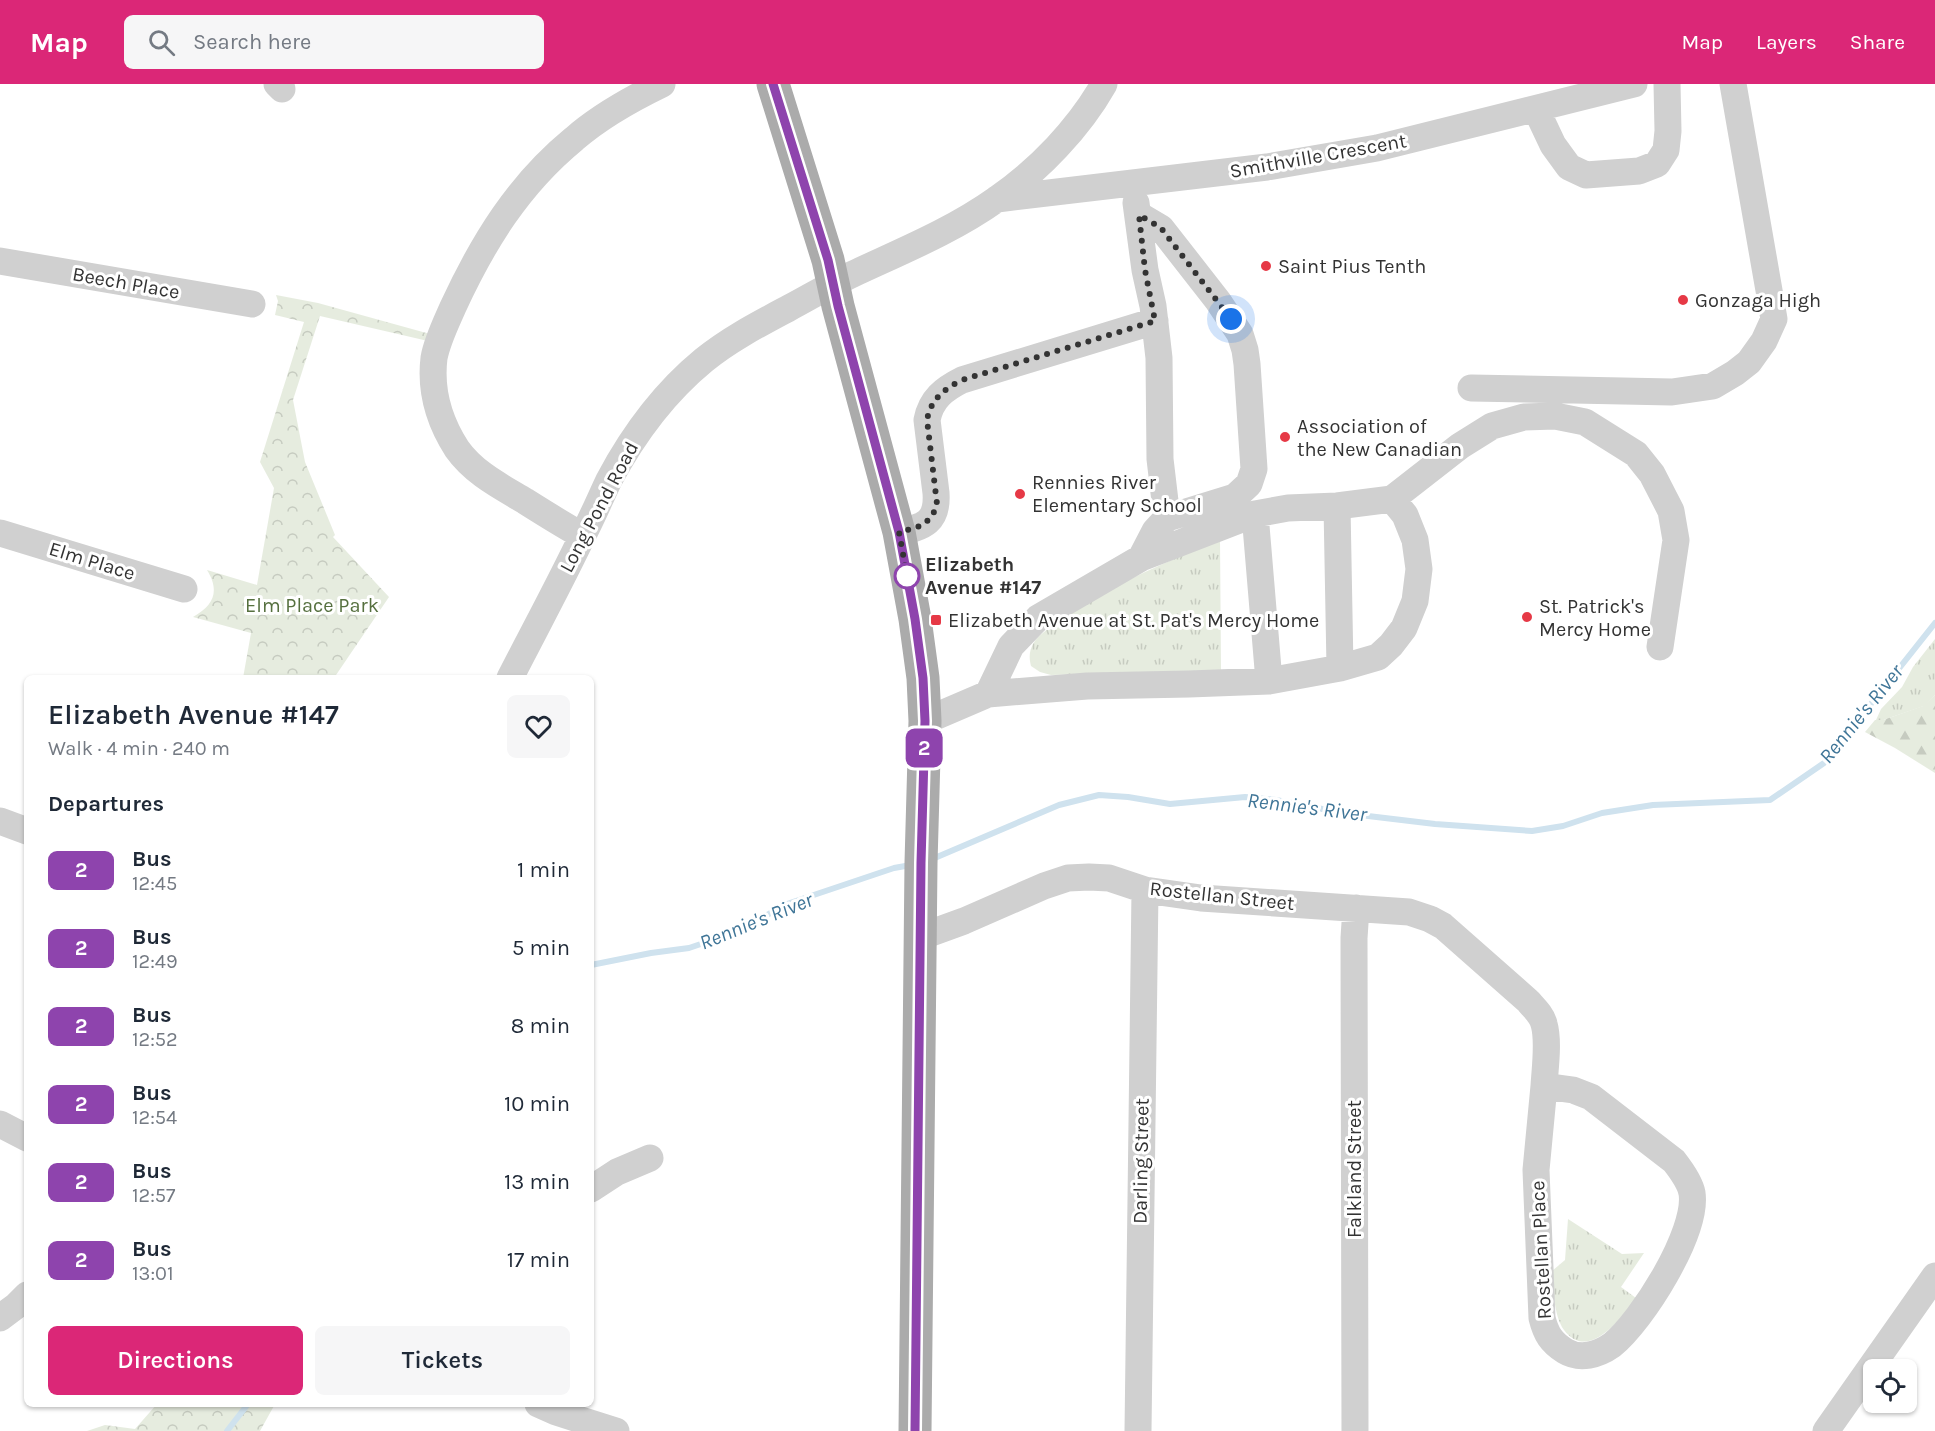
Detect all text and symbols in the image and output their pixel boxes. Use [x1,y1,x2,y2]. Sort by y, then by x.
search box [124,15,544,69]
text: Map [30,26,88,59]
icon: search [145,26,178,59]
text: Search here [193,29,311,55]
text: Map [1681,30,1723,54]
text: Layers [1756,30,1817,54]
text: Share [1850,30,1905,54]
street label: Smithville Crescent [1228,129,1409,183]
place label: Saint Pius Tenth [1278,255,1426,278]
marker: Saint Pius Tenth [1259,259,1273,273]
street label: Beech Place [71,262,181,304]
place label: Gonzaga High [1695,289,1821,312]
marker: Gonzaga High [1676,293,1690,307]
your location [1216,304,1246,334]
place label: Association of the New Canadian [1297,415,1462,461]
marker: Association of the New Canadian [1278,430,1292,444]
street label: Long Pond Road [555,438,643,576]
place label: Rennies River Elementary School [1032,471,1202,517]
marker: Rennies River Elementary School [1013,487,1027,501]
street label: Elm Place [46,537,138,585]
place label: Elizabeth Avenue #147 [925,553,1041,599]
marker: Elizabeth Avenue #147 [894,563,920,589]
park label: Elm Place Park [245,594,379,617]
place label: St. Patrick's Mercy Home [1539,595,1651,641]
place label: Elizabeth Avenue at St. Pat's Mercy Home [948,609,1319,632]
marker: St. Patrick's Mercy Home [1520,610,1534,624]
marker: Elizabeth Avenue at St. Pat's Mercy Home [929,613,943,627]
water label: Rennie's River [1814,659,1909,768]
button: heart [507,695,570,758]
text: Elizabeth Avenue #147 [48,698,339,731]
line badge: 2 [904,728,944,768]
text: 2 [918,736,930,760]
text: Walk · 4 min · 240 m [48,737,230,760]
water label: Rennie's River [1246,788,1369,826]
text: Departures [48,791,164,817]
text: Bus [132,846,172,872]
text: 1 min [517,857,570,883]
text: 2 [75,858,87,882]
text: 12:45 [132,872,177,895]
street label: Rostellan Street [1148,877,1296,915]
water label: Rennie's River [696,887,817,955]
text: Bus [132,924,172,950]
text: 5 min [512,935,570,961]
text: 2 [75,936,87,960]
text: 12:49 [132,950,178,973]
text: Bus [132,1002,172,1028]
text: 8 min [511,1013,570,1039]
text: 2 [75,1014,87,1038]
text: 12:52 [132,1028,178,1051]
text: Bus [132,1080,172,1106]
text: 10 min [504,1091,570,1117]
text: 2 [75,1092,87,1116]
street label: Darling Street [1128,1097,1154,1224]
street label: Falkland Street [1343,1099,1366,1238]
text: 12:54 [132,1106,177,1129]
text: Bus [132,1158,172,1184]
text: 13 min [504,1169,570,1195]
text: 2 [75,1170,87,1194]
street label: Rostellan Place [1526,1180,1556,1320]
text: 12:57 [132,1184,176,1207]
text: Bus [132,1236,172,1262]
text: 17 min [507,1247,570,1273]
text: 2 [75,1248,87,1272]
text: 13:01 [132,1262,174,1285]
button: Directions [48,1326,303,1395]
button: Tickets [315,1326,570,1395]
map controls [1863,1359,1917,1413]
button: locate [1863,1359,1917,1413]

